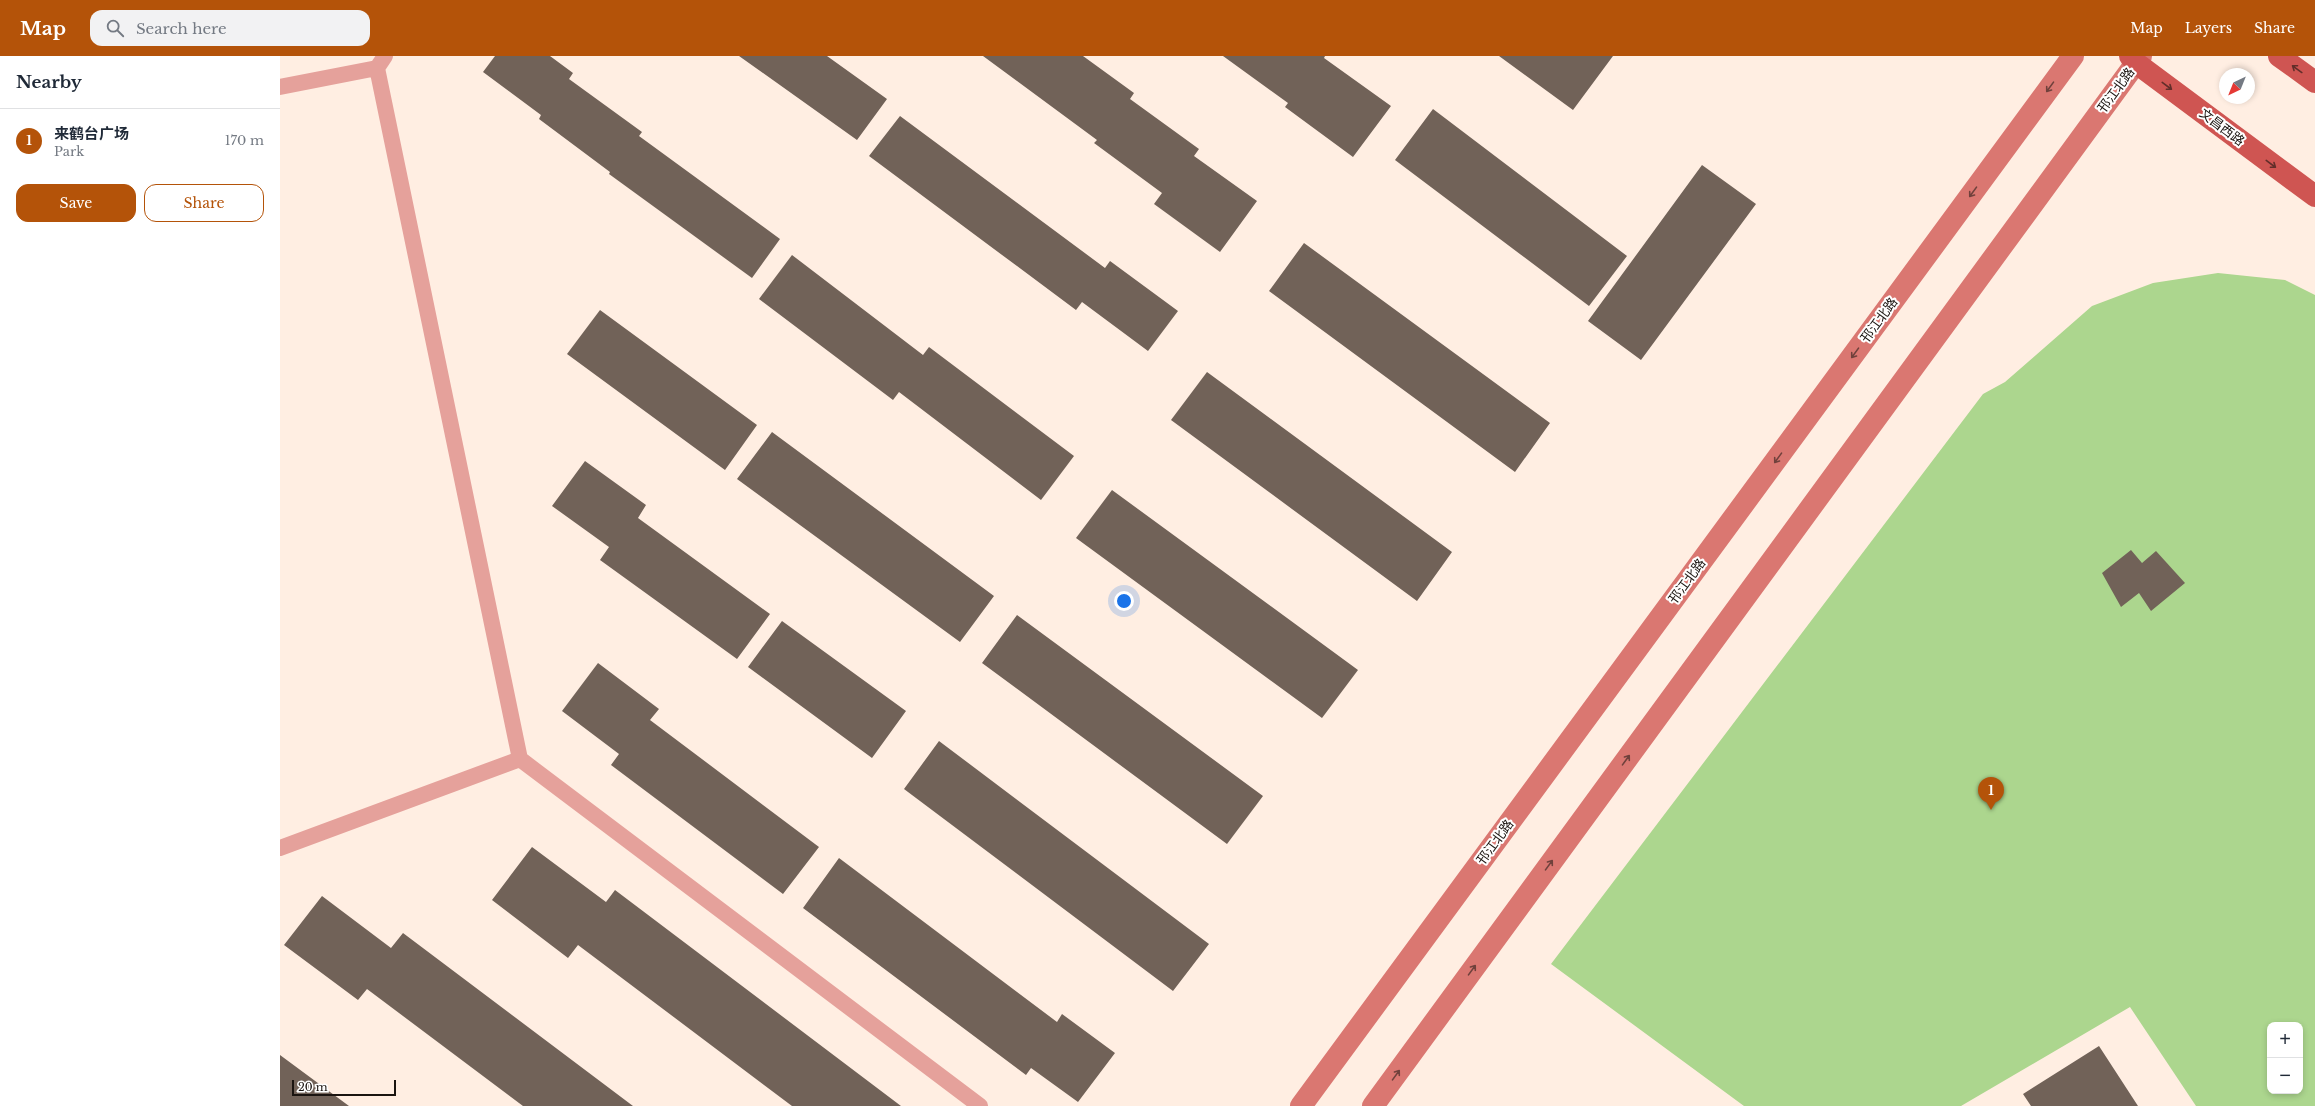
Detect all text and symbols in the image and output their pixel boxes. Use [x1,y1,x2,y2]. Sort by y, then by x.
search box [90,10,370,46]
text: Map [20,17,66,40]
icon: search [104,17,126,39]
text: Search here [136,19,227,38]
text: Map [2130,19,2163,37]
text: Layers [2185,19,2232,37]
text: Share [2254,19,2295,37]
street label: 邗江北路 [2094,64,2138,116]
one-way arrow [2292,65,2303,73]
north arrow [2219,68,2255,104]
text: Nearby [16,72,82,93]
one-way arrow [2046,82,2054,93]
one-way arrow [2161,82,2172,90]
street label: 文昌西路 [2196,105,2248,149]
text: 来鹤台广场 [54,124,129,143]
text: 1 [26,132,32,149]
text: 170 m [225,132,264,149]
text: Park [54,143,84,160]
one-way arrow [2266,160,2277,168]
button: Save [16,184,136,222]
button: Share [144,184,264,222]
one-way arrow [1969,187,1977,198]
street label: 邗江北路 [1857,294,1901,346]
one-way arrow [1851,348,1859,359]
one-way arrow [1774,452,1782,463]
street label: 邗江北路 [1665,555,1709,607]
your location [1114,591,1134,611]
one-way arrow [1622,754,1630,765]
pin: 1 [1978,777,2004,810]
street label: 邗江北路 [1473,816,1517,868]
one-way arrow [1545,859,1553,870]
one-way arrow [1468,964,1477,975]
map controls [2267,1022,2303,1094]
button: + [2267,1022,2303,1058]
button: − [2267,1058,2303,1094]
one-way arrow [1392,1069,1400,1080]
scale bar [292,1078,396,1097]
text: 20 m [298,1080,328,1094]

